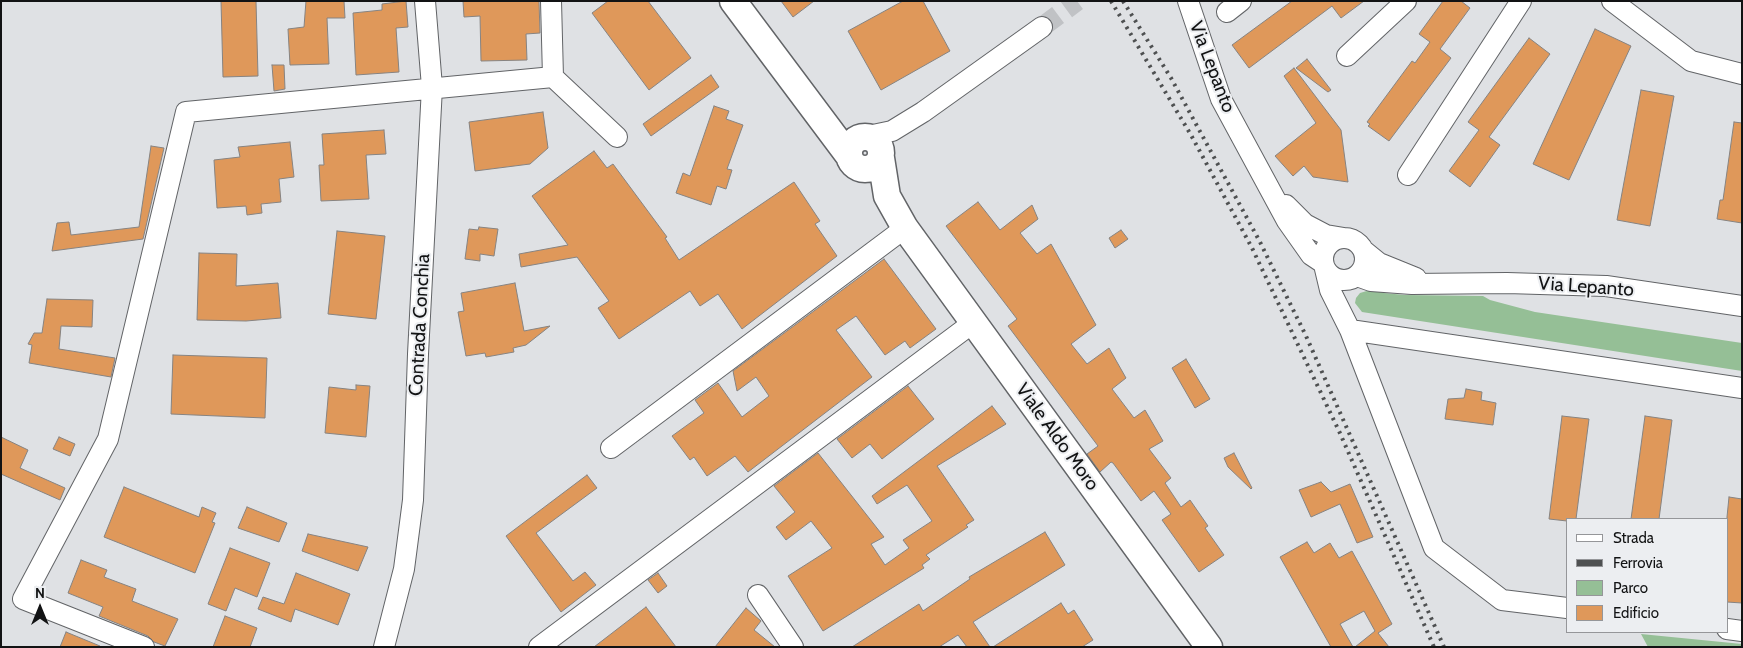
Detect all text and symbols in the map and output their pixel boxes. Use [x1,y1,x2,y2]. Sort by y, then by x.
street label: Via Lepanto [1184,18,1240,116]
street label: Contrada Conchia [405,253,435,397]
street label: Via Lepanto [1537,272,1635,302]
street label: Viale Aldo Moro [1010,379,1104,495]
legend [1566,518,1728,633]
text: Strada [1613,529,1654,547]
text: Ferrovia [1613,554,1663,572]
text: Parco [1613,579,1648,597]
north arrow [15,583,65,633]
text: N [35,584,45,602]
text: Edificio [1613,604,1659,622]

